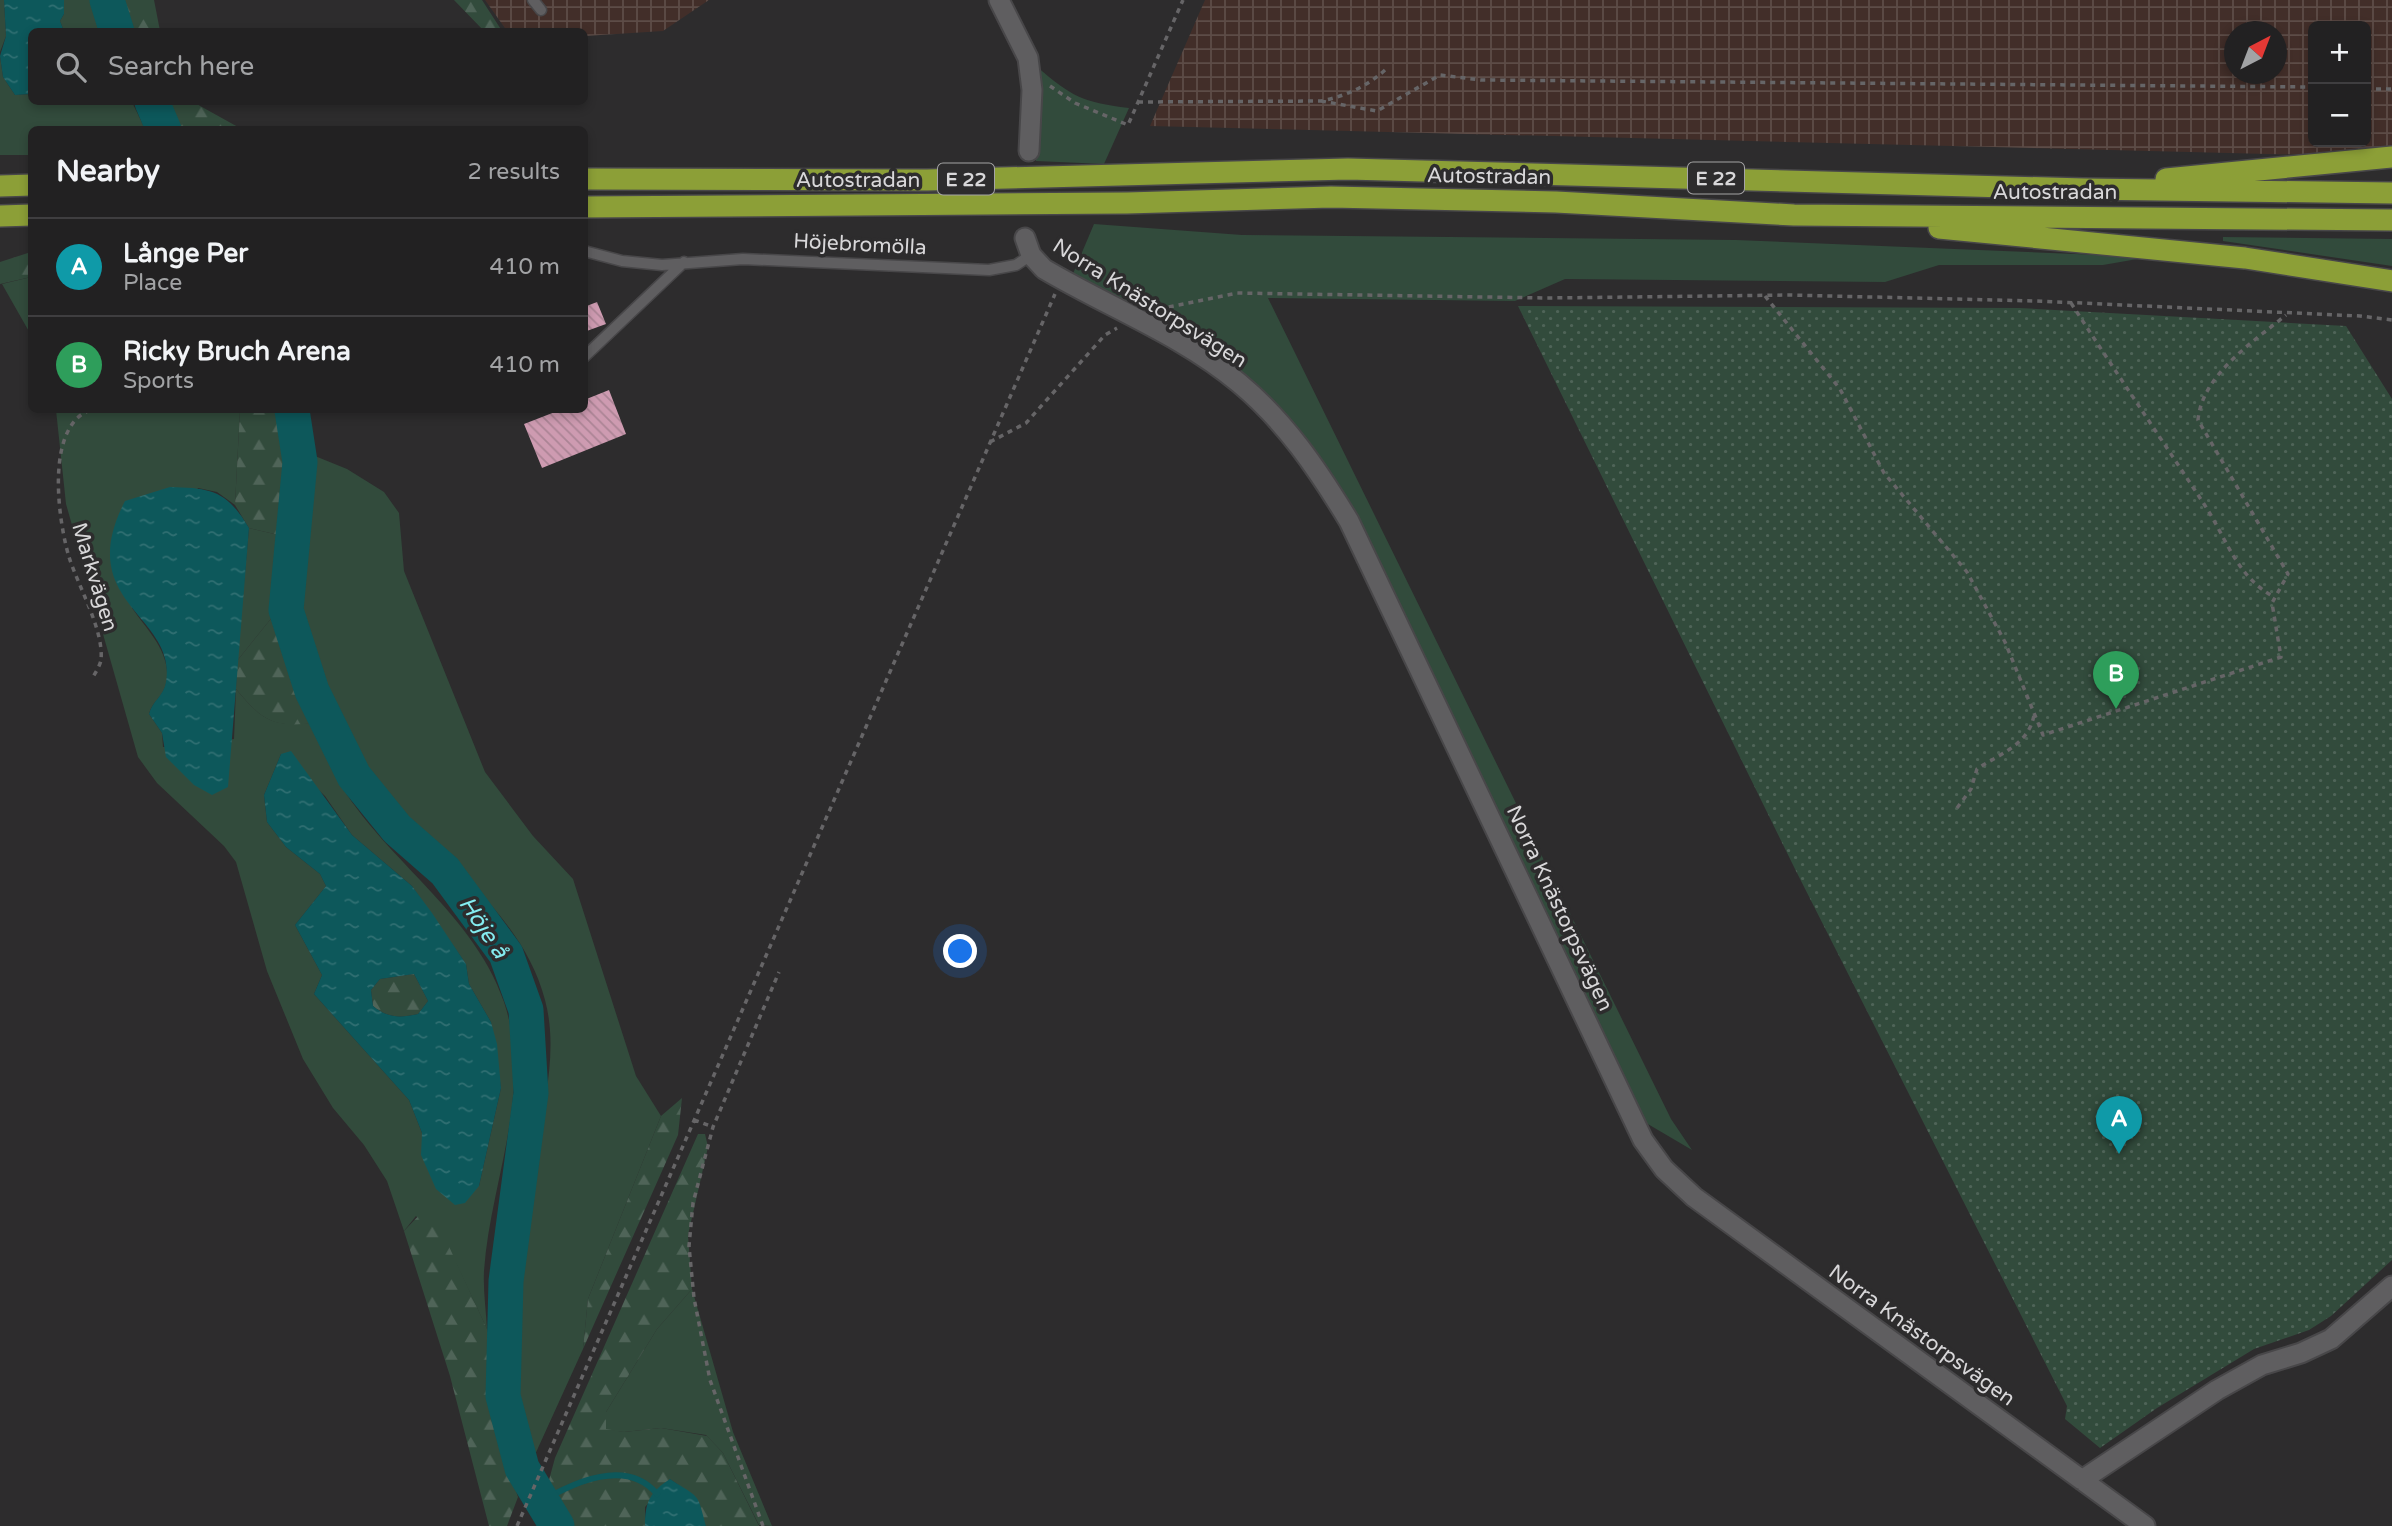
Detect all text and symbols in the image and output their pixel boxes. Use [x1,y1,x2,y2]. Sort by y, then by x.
north arrow [2224,21,2287,84]
map controls [2308,21,2371,147]
button: + [2308,21,2371,84]
search box [28,28,588,105]
icon: search [52,48,90,86]
text: Search here [108,51,254,82]
button: − [2308,84,2371,147]
text: Nearby [56,153,160,190]
text: 2 results [467,158,560,186]
road number: E 22 [1688,162,1744,194]
street label: Autostradan [1427,163,1551,190]
road number: E 22 [938,164,994,195]
street label: Autostradan [796,168,920,193]
street label: Autostradan [1993,180,2117,205]
street label: Höjebromölla [793,229,927,260]
street label: Norra Knästorpsvägen [1048,233,1251,373]
text: Långe Per [123,238,248,269]
text: A [70,253,88,281]
text: 410 m [490,253,560,281]
text: Place [123,269,182,297]
text: Ricky Bruch Arena [123,336,351,367]
text: B [71,351,87,379]
text: 410 m [490,351,560,379]
text: Sports [123,367,194,395]
street label: Markvägen [66,520,123,635]
pin: B [2093,651,2139,709]
street label: Norra Knästorpsvägen [1501,801,1618,1015]
water label: Höje å [452,891,515,965]
your location [943,934,977,968]
pin: A [2096,1096,2142,1154]
street label: Norra Knästorpsvägen [1824,1259,2020,1411]

